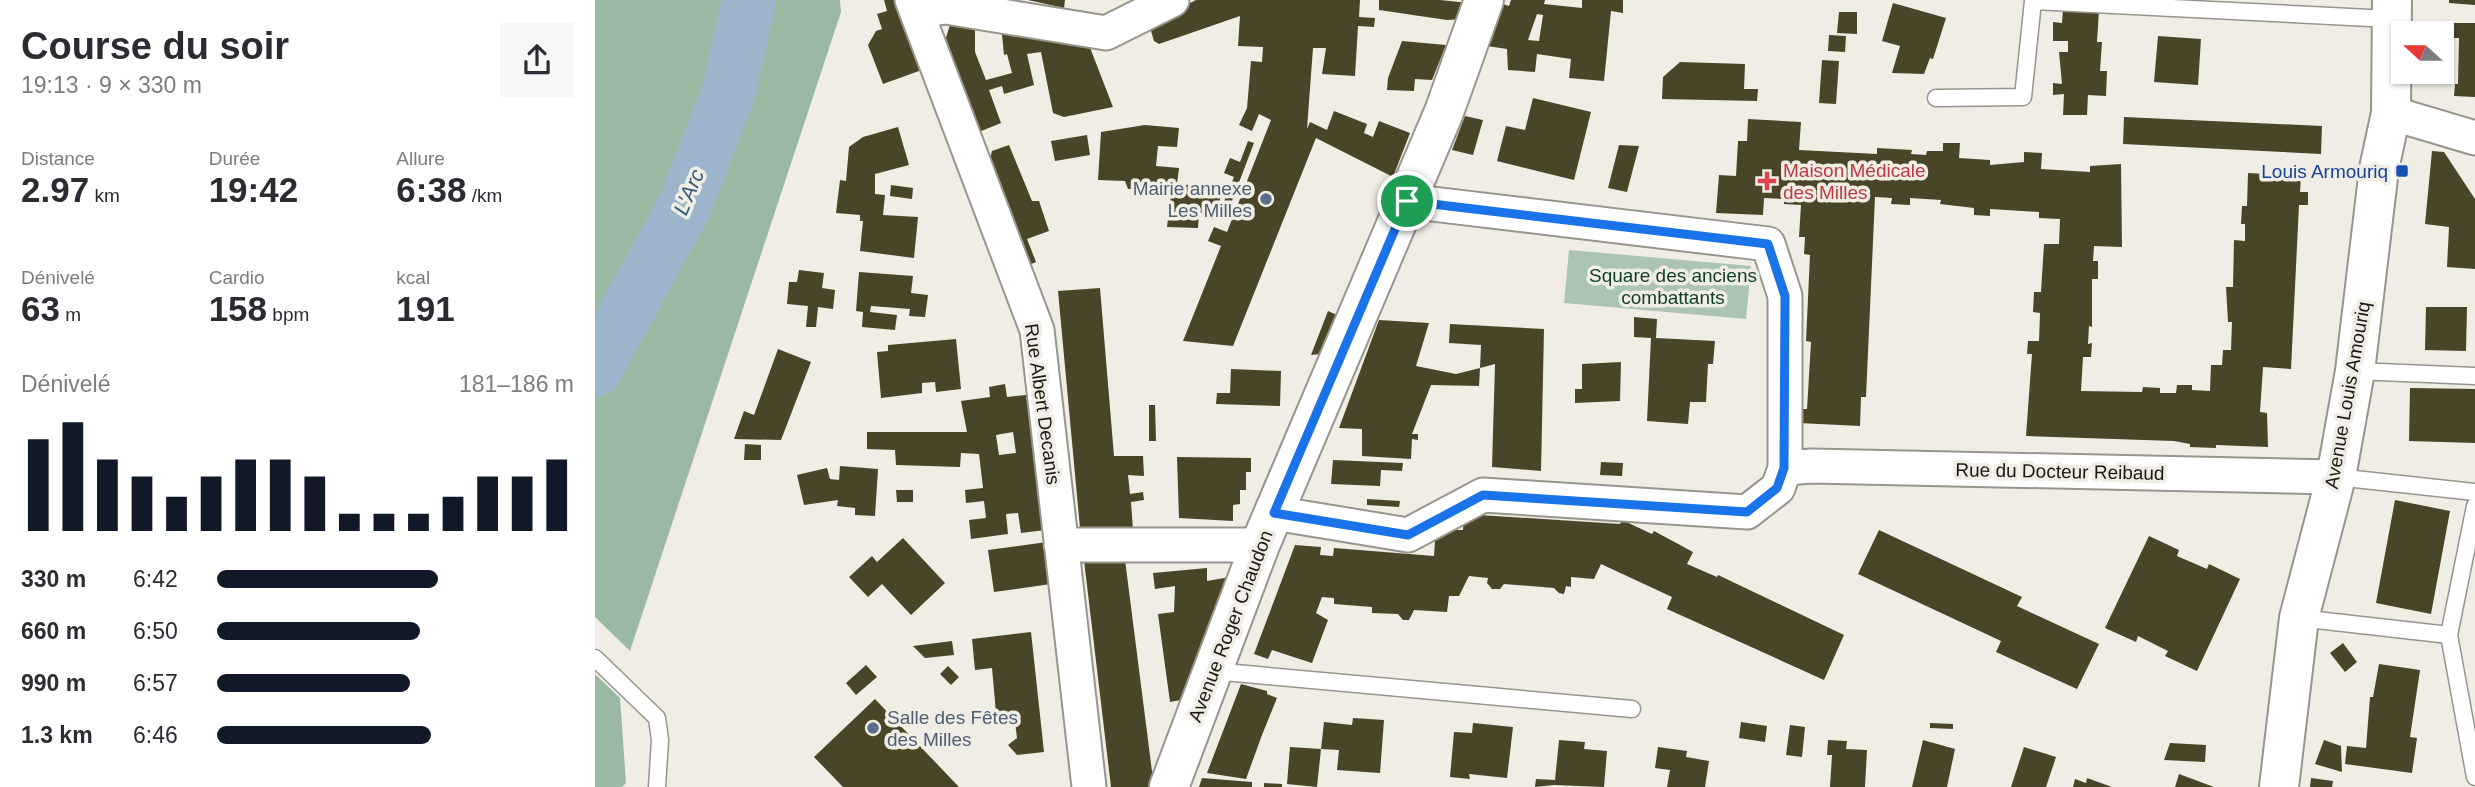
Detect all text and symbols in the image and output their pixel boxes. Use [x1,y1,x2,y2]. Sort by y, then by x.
north arrow [2391,21,2453,84]
map controls [2391,21,2454,84]
button: share [500,23,574,97]
text: Course du soir [21,25,289,67]
text: 19:13 · 9 × 330 m [21,72,202,98]
text: Distance [21,148,95,169]
text: Durée [209,148,260,169]
text: Allure [396,148,445,169]
place label: Maison Médicale des Milles [1783,160,1926,203]
place label: Louis Armouriq [2261,161,2388,182]
marker: Louis Armouriq [2394,163,2410,179]
water label: L'Arc [669,165,709,218]
text: 2.97 [21,170,89,209]
text: 19:42 [209,170,298,209]
text: 6:38 [396,170,466,209]
pin [1377,171,1437,231]
marker: Maison Médicale des Milles [1757,171,1777,191]
place label: Mairie annexe Les Milles [1133,178,1252,221]
icon: arrive [1388,182,1426,220]
text: km [89,185,120,206]
text: /km [466,185,502,206]
marker: Mairie annexe Les Milles [1258,191,1274,207]
park label: Square des anciens combattants [1589,265,1757,308]
text: Dénivelé [21,267,95,288]
text: Cardio [209,267,265,288]
text: kcal [396,267,430,288]
text: 63 [21,289,60,328]
text: 158 [209,289,267,328]
text: 191 [396,289,455,328]
street label: Avenue Louis Amouriq [2321,300,2374,490]
text: m [60,304,81,325]
text: bpm [267,304,309,325]
street label: Rue Albert Decanis [1021,322,1064,486]
text: Dénivelé [21,371,111,397]
text: 181–186 m [459,371,574,397]
street label: Rue du Docteur Reibaud [1955,459,2165,484]
street label: Avenue Roger Chaudon [1184,527,1277,725]
text: 330 m [21,566,86,592]
text: 6:42 [133,566,178,592]
text: 660 m [21,618,86,644]
text: 6:50 [133,618,178,644]
text: 990 m [21,670,86,696]
text: 6:57 [133,670,178,696]
place label: Salle des Fêtes des Milles [887,707,1018,750]
marker: Salle des Fêtes des Milles [865,720,881,736]
text: 1.3 km [21,722,93,748]
text: 6:46 [133,722,178,748]

